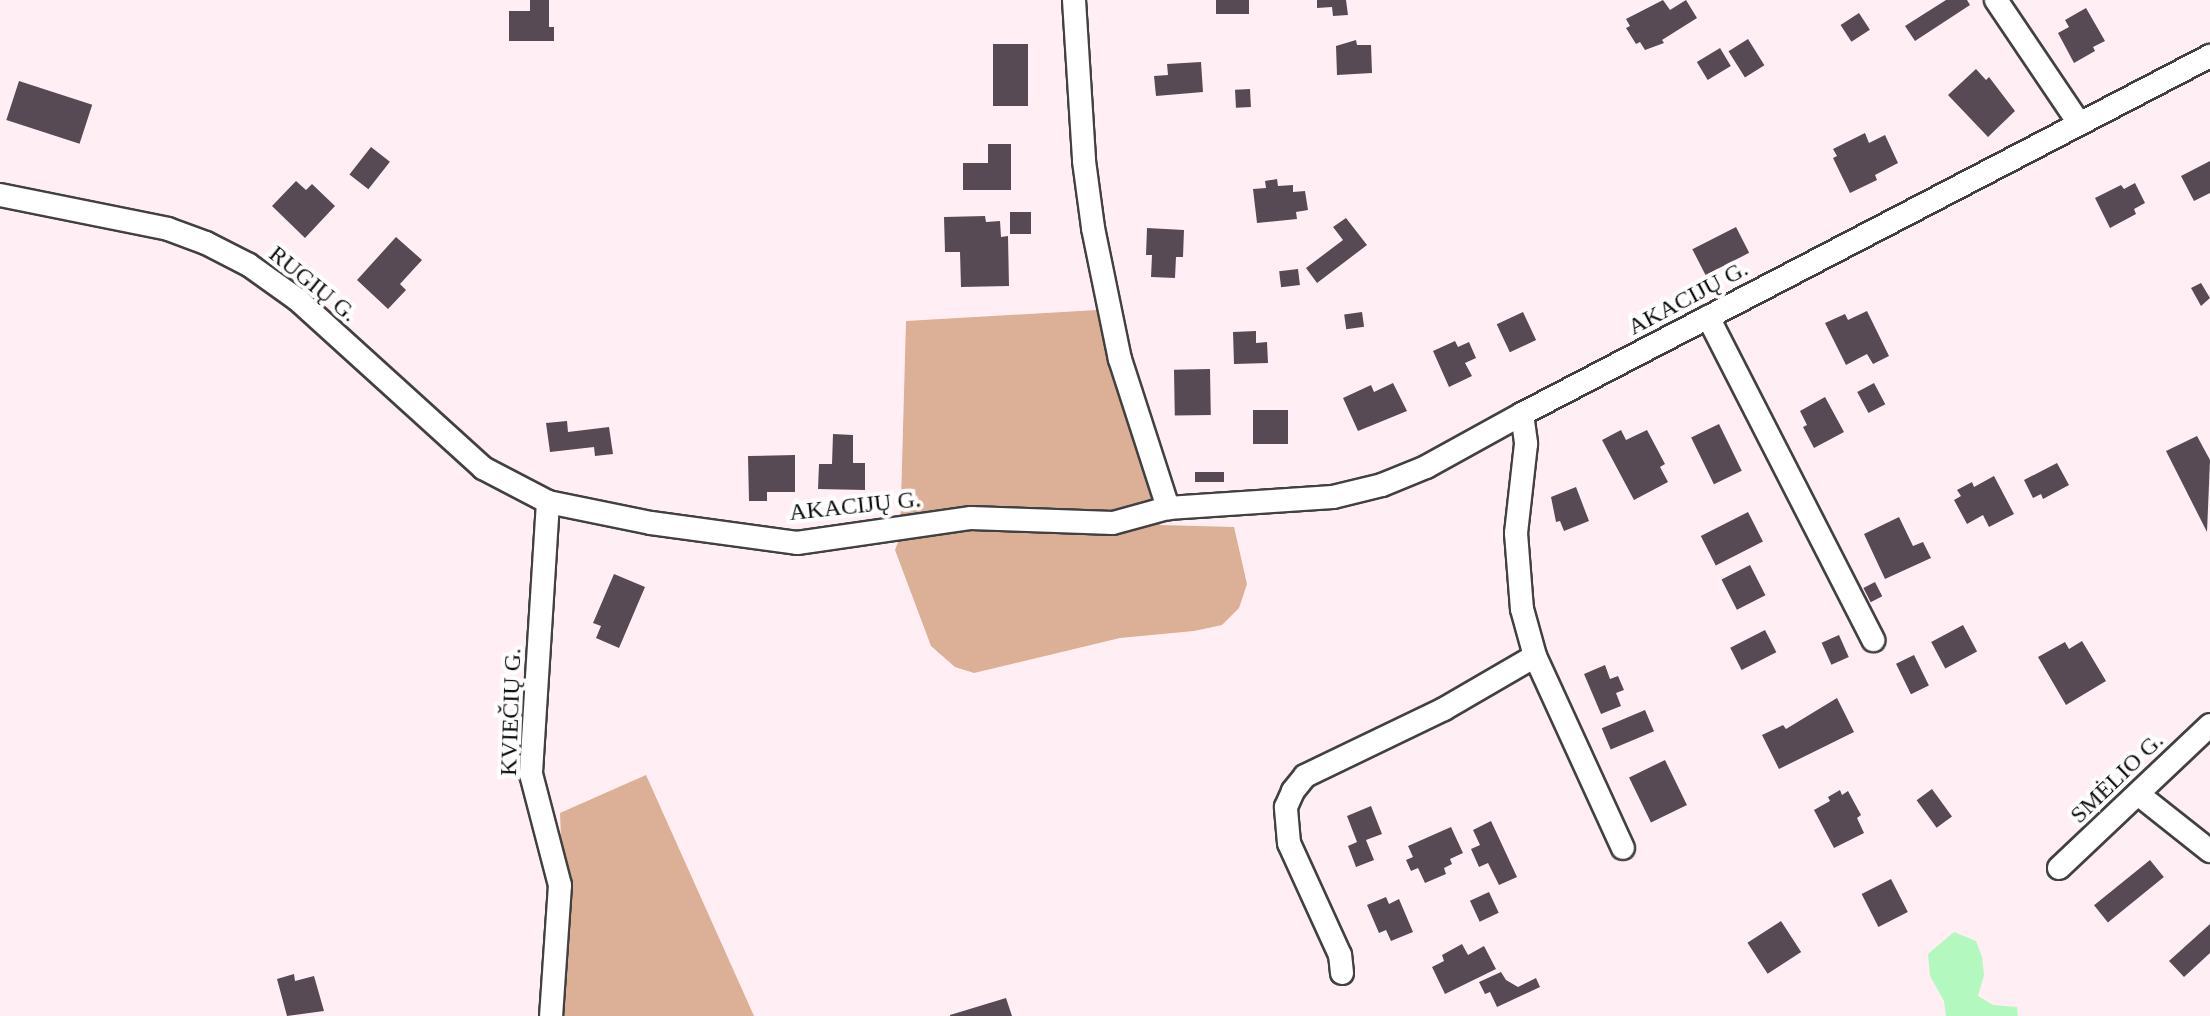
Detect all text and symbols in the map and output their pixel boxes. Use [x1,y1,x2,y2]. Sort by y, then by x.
street label: RUGIŲ G. [263,240,363,328]
street label: AKACIJŲ G. [1623,254,1753,342]
street label: AKACIJŲ G. [788,485,922,527]
street label: KVIEČIŲ G. [494,648,528,776]
street label: SMĖLIO G. [2064,726,2170,830]

